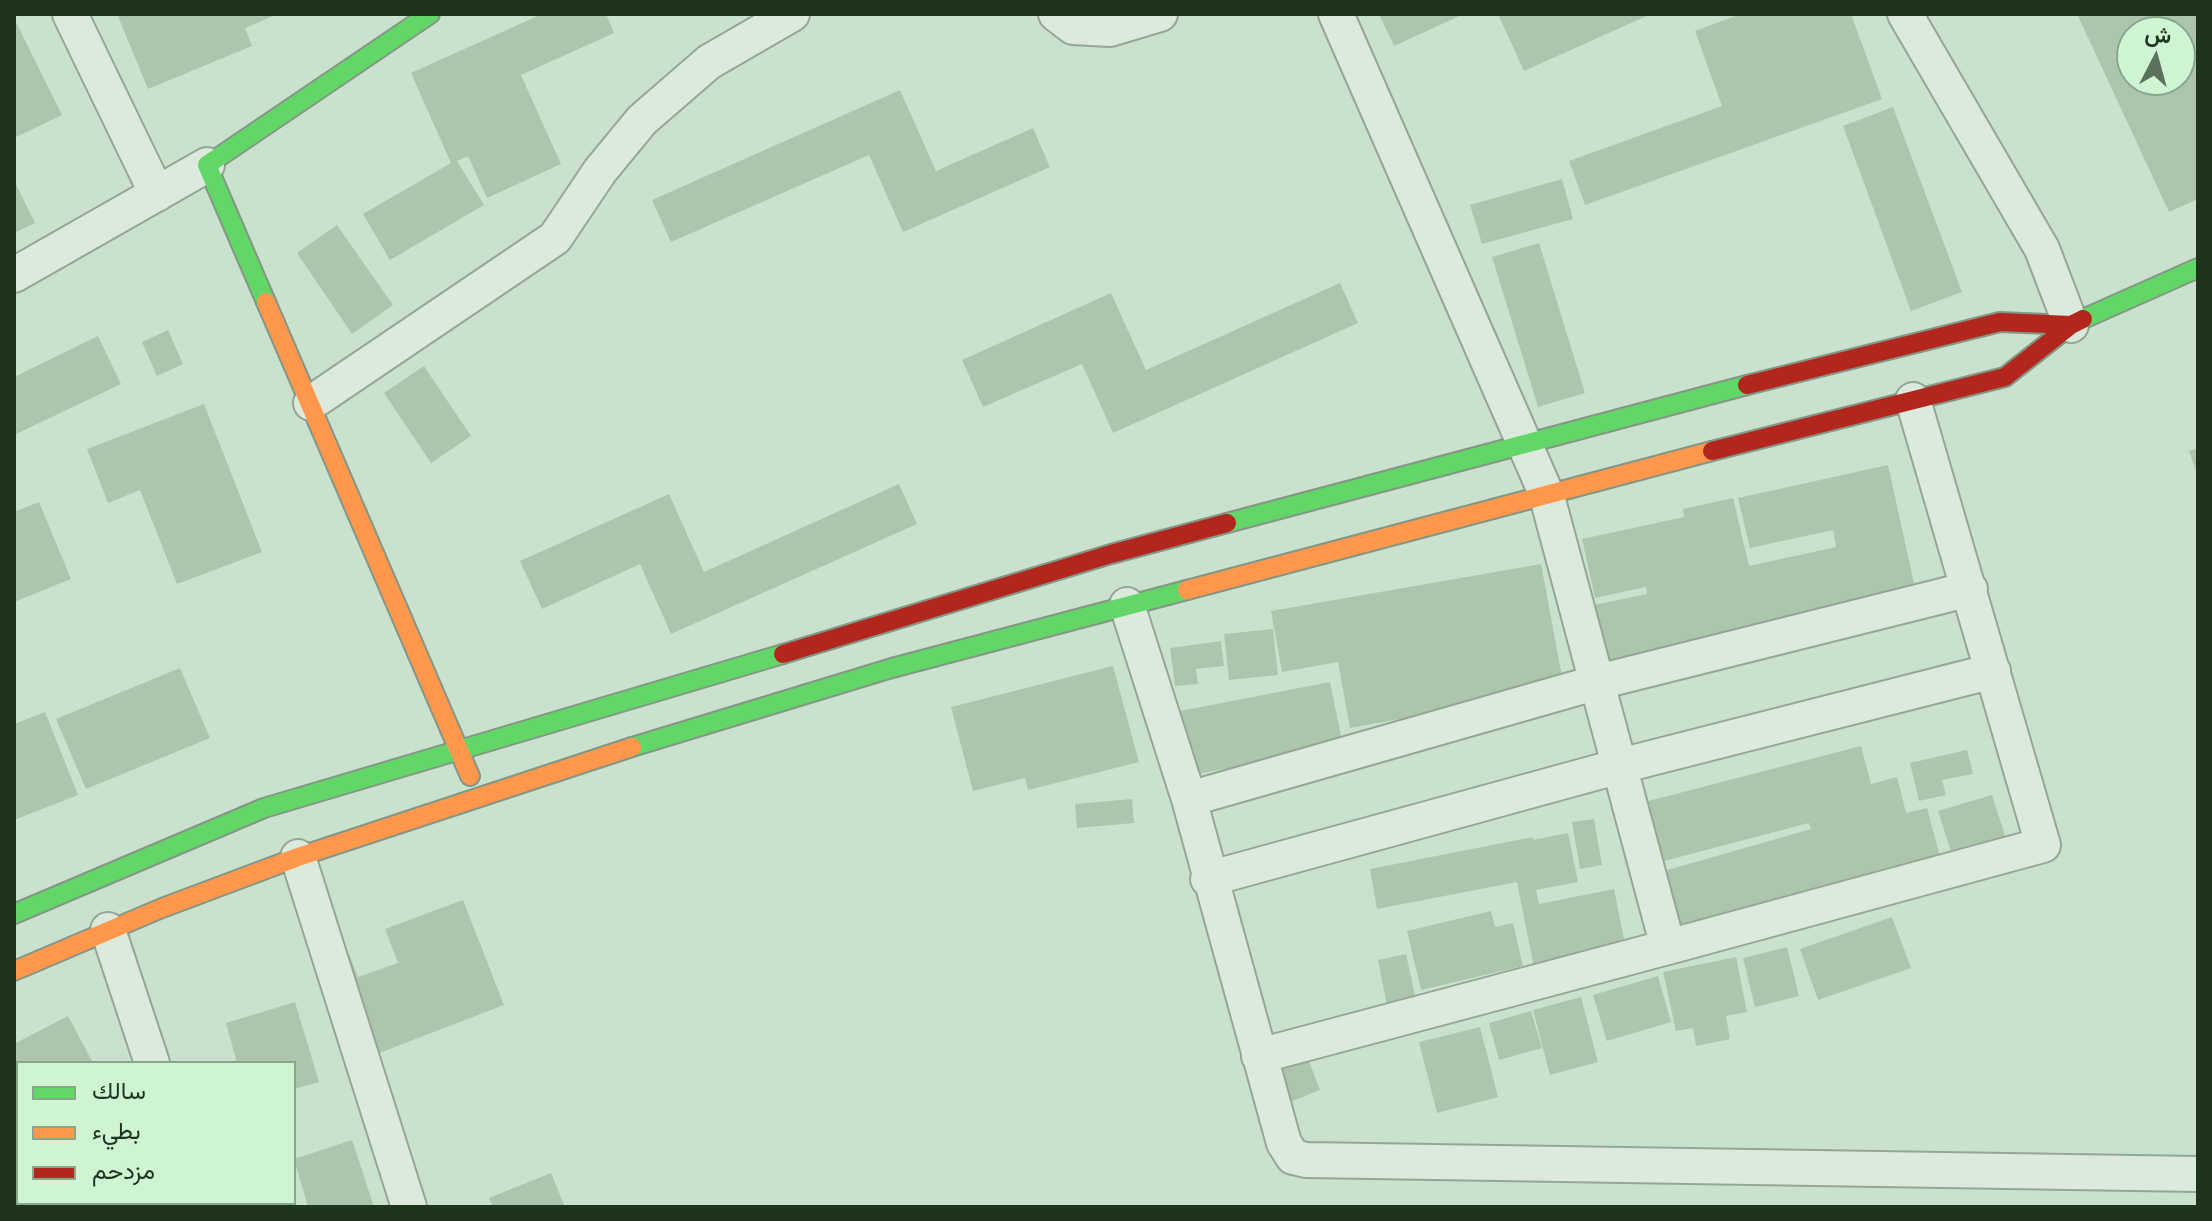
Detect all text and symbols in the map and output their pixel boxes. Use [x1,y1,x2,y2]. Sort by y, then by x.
north arrow [2116,16,2196,96]
text: ش [2144,19,2173,49]
legend [16,1061,296,1205]
text: سالك [92,1075,146,1106]
text: بطيء [92,1115,141,1146]
text: مزدحم [92,1155,155,1186]

